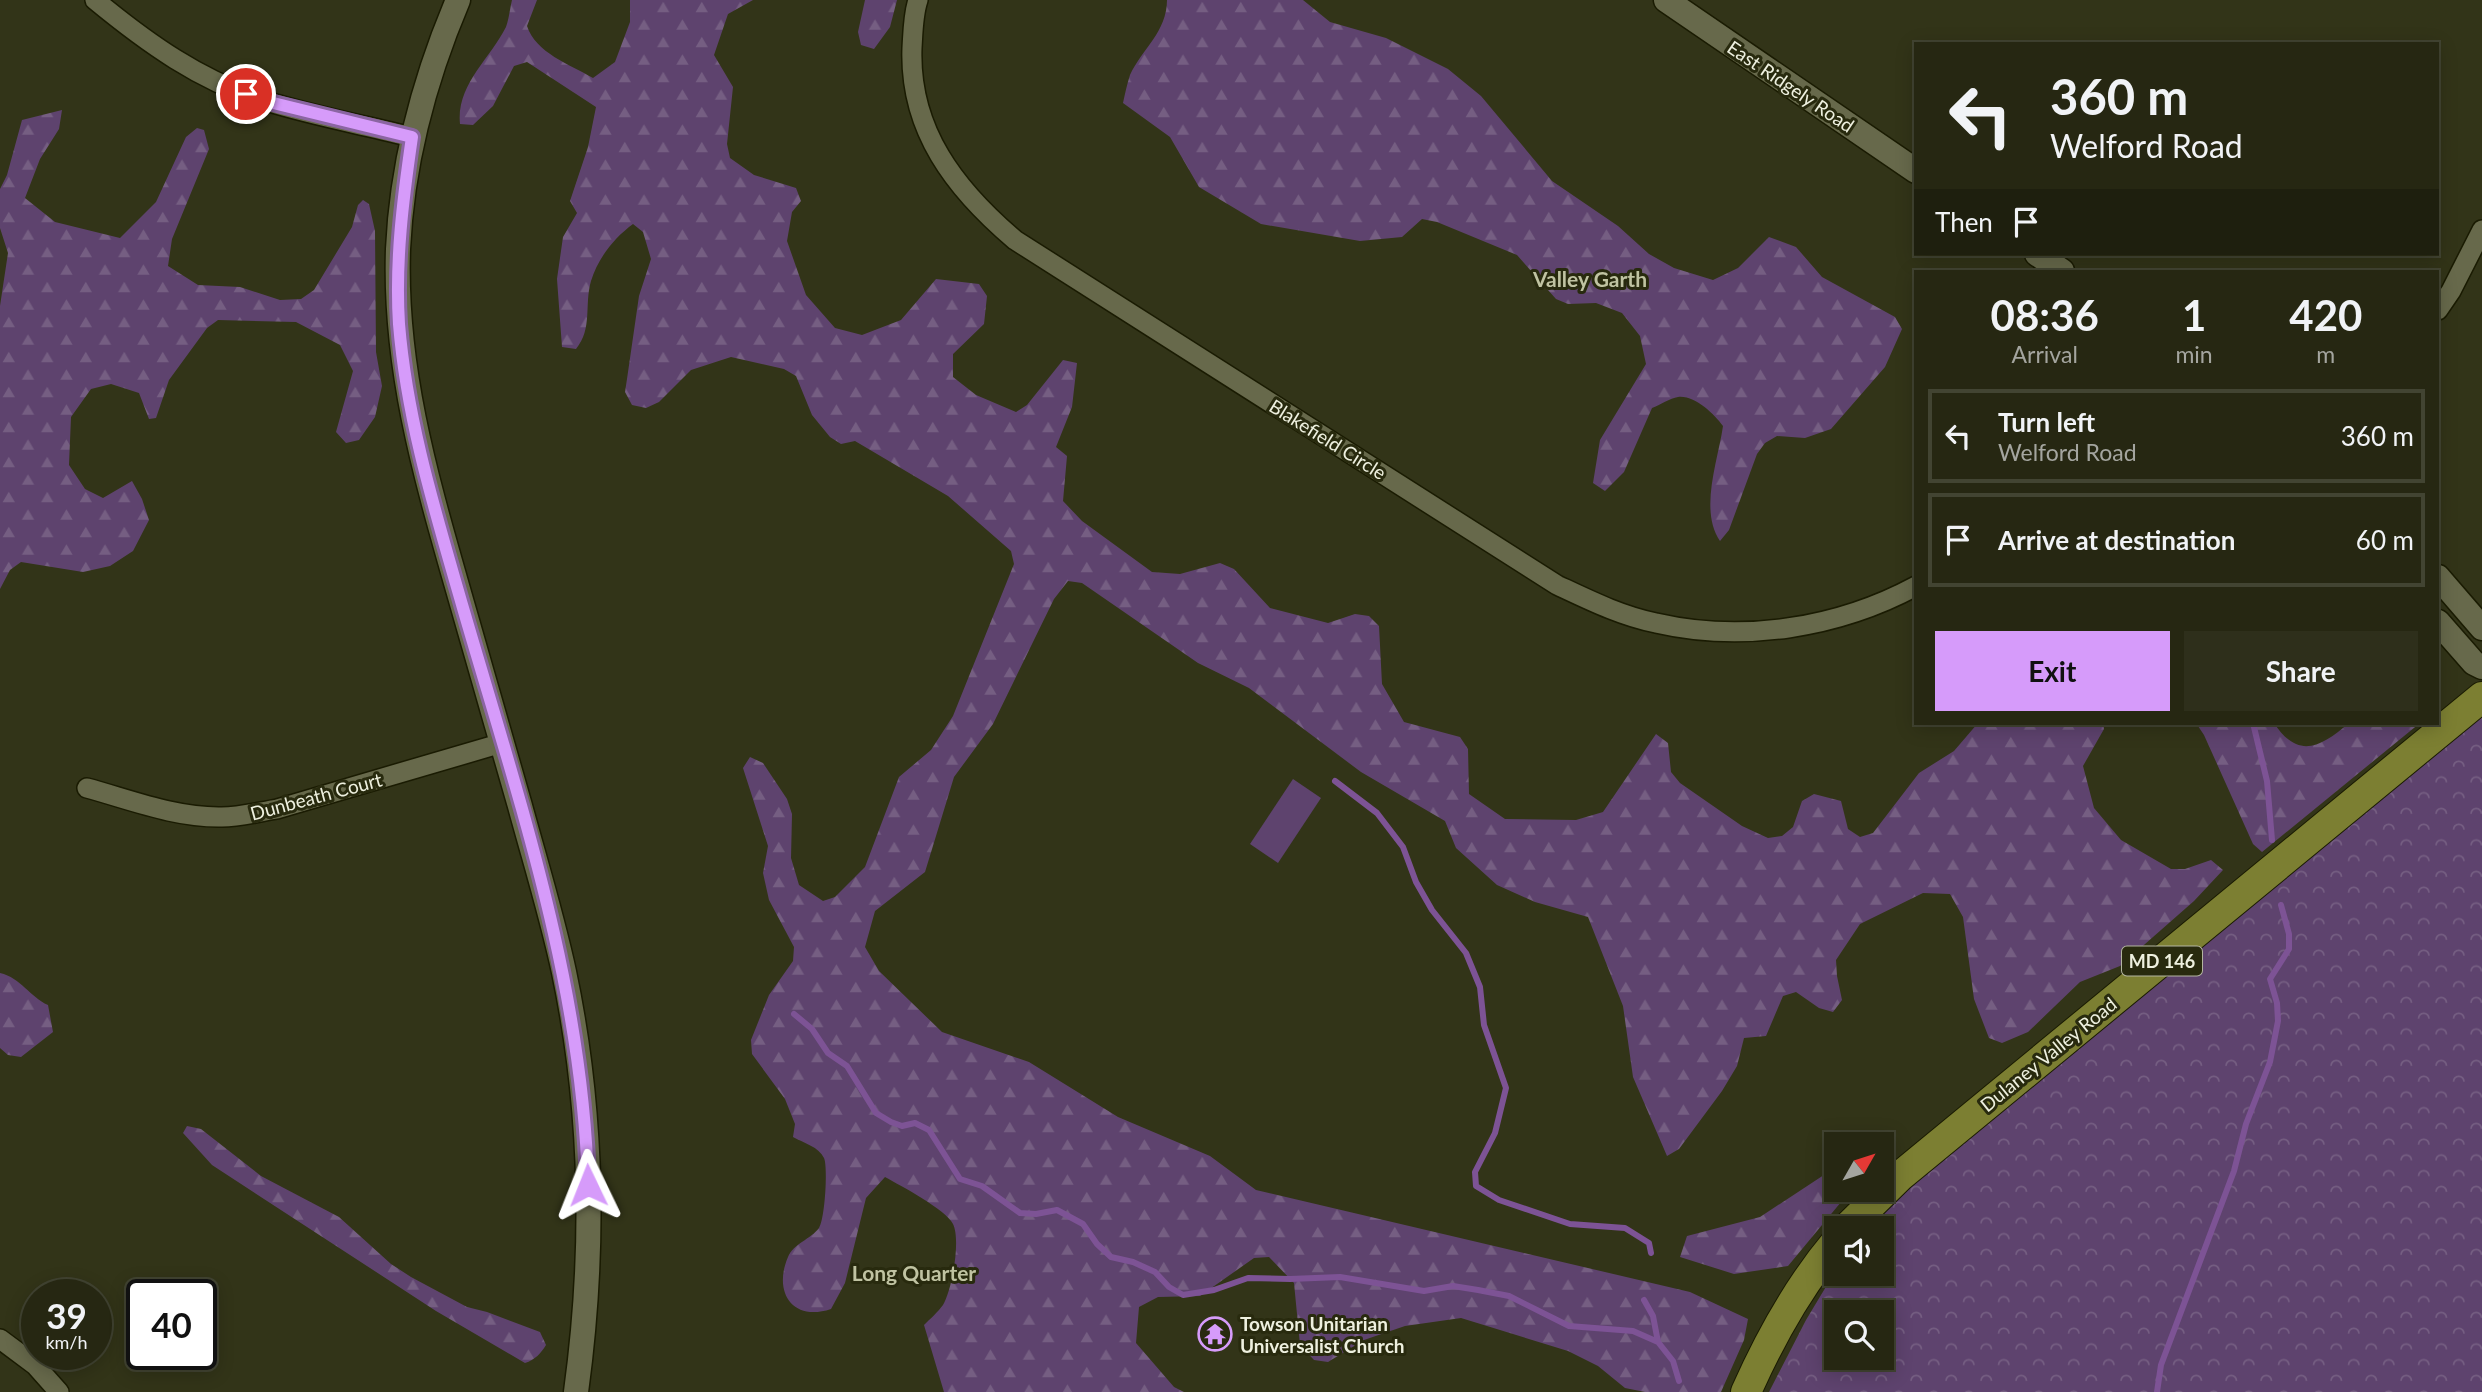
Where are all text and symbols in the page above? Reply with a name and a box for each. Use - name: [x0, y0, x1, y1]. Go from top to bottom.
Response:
- street label: East Ridgely Road: [1723, 35, 1859, 137]
- pin: [216, 64, 276, 124]
- text: 360 m: [2050, 67, 2188, 125]
- icon: left: [1935, 70, 2026, 161]
- icon: arrive: [227, 75, 265, 113]
- text: Welford Road: [2050, 126, 2243, 165]
- icon: arrive: [2007, 203, 2045, 241]
- text: Then: [1935, 206, 1993, 238]
- district label: Valley Garth: [1532, 266, 1647, 291]
- text: 08:36: [1991, 290, 2099, 340]
- text: 1: [2182, 290, 2206, 340]
- text: 420: [2289, 290, 2362, 340]
- text: Arrival: [2012, 340, 2078, 368]
- text: min: [2175, 340, 2213, 368]
- text: m: [2316, 340, 2335, 368]
- street label: Blakefield Circle: [1265, 394, 1391, 484]
- text: Turn left: [1998, 406, 2095, 438]
- icon: left: [1939, 417, 1977, 455]
- text: 360 m: [2341, 420, 2414, 452]
- text: Welford Road: [1998, 438, 2137, 466]
- icon: arrive: [1939, 521, 1977, 559]
- text: Arrive at destination: [1998, 524, 2235, 556]
- text: 60 m: [2356, 524, 2414, 556]
- button: Exit: [1935, 631, 2170, 711]
- button: Share: [2184, 631, 2418, 711]
- street label: Dunbeath Court: [248, 767, 385, 825]
- road number: MD 146: [2122, 946, 2202, 976]
- street label: Dulaney Valley Road: [1975, 992, 2121, 1116]
- north arrow: [1824, 1132, 1894, 1202]
- map controls: [1824, 1132, 1894, 1370]
- position arrow: [551, 1148, 625, 1222]
- button: sound: [1824, 1216, 1894, 1286]
- district label: Long Quarter: [852, 1260, 976, 1285]
- speed limit sign: 40: [126, 1279, 217, 1370]
- text: 39: [46, 1294, 87, 1336]
- button: search: [1824, 1300, 1894, 1370]
- place label: Towson Unitarian Universalist Church: [1240, 1312, 1405, 1357]
- temple icon: Towson Unitarian Universalist Church: [1196, 1315, 1234, 1353]
- text: km/h: [45, 1331, 88, 1353]

